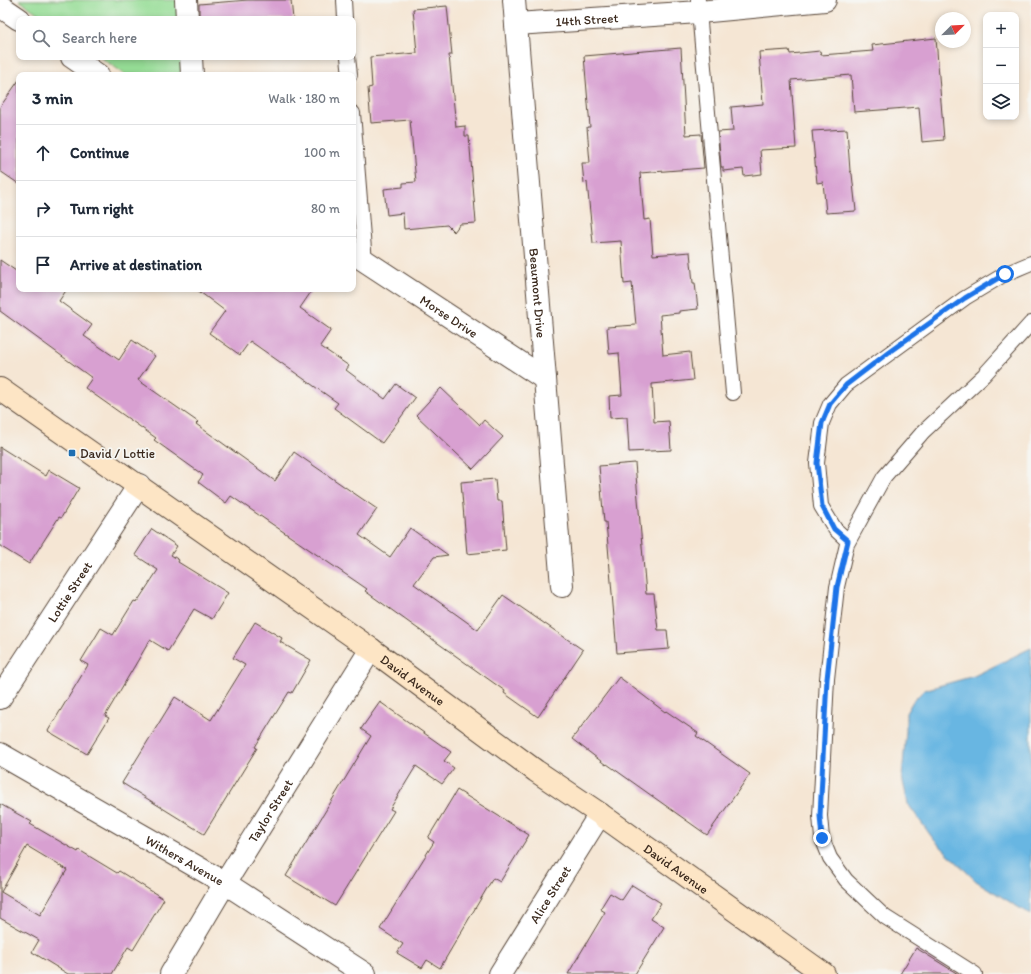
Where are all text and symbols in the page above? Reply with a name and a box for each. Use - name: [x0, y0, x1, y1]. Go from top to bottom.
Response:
- street label: 14th Street: [555, 10, 619, 29]
- north arrow: [935, 12, 971, 48]
- map controls: [983, 12, 1019, 120]
- button: +: [983, 12, 1019, 48]
- search box: [16, 16, 356, 60]
- icon: search: [30, 27, 52, 49]
- text: Search here: [62, 29, 137, 47]
- button: −: [983, 48, 1019, 84]
- button: layers: [983, 84, 1019, 120]
- text: 3 min: [32, 88, 73, 108]
- text: Walk · 180 m: [268, 91, 340, 106]
- icon: ahead: [32, 142, 54, 164]
- text: Continue: [70, 144, 129, 162]
- text: 100 m: [304, 145, 340, 160]
- icon: right: [32, 198, 54, 220]
- text: Turn right: [70, 200, 134, 218]
- text: 80 m: [311, 201, 340, 216]
- street label: Beaumont Drive: [527, 248, 549, 338]
- icon: arrive: [32, 254, 54, 276]
- text: Arrive at destination: [70, 256, 202, 274]
- route start: [996, 265, 1014, 283]
- street label: Morse Drive: [417, 292, 481, 340]
- place label: David / Lottie: [80, 446, 155, 461]
- marker: David / Lottie: [67, 448, 77, 458]
- street label: Lottie Street: [44, 558, 95, 625]
- street label: David Avenue: [378, 651, 448, 709]
- street label: Taylor Street: [245, 776, 295, 845]
- route end: [813, 829, 831, 847]
- street label: Withers Avenue: [143, 832, 226, 888]
- street label: David Avenue: [641, 840, 711, 897]
- street label: Alice Street: [526, 863, 574, 926]

